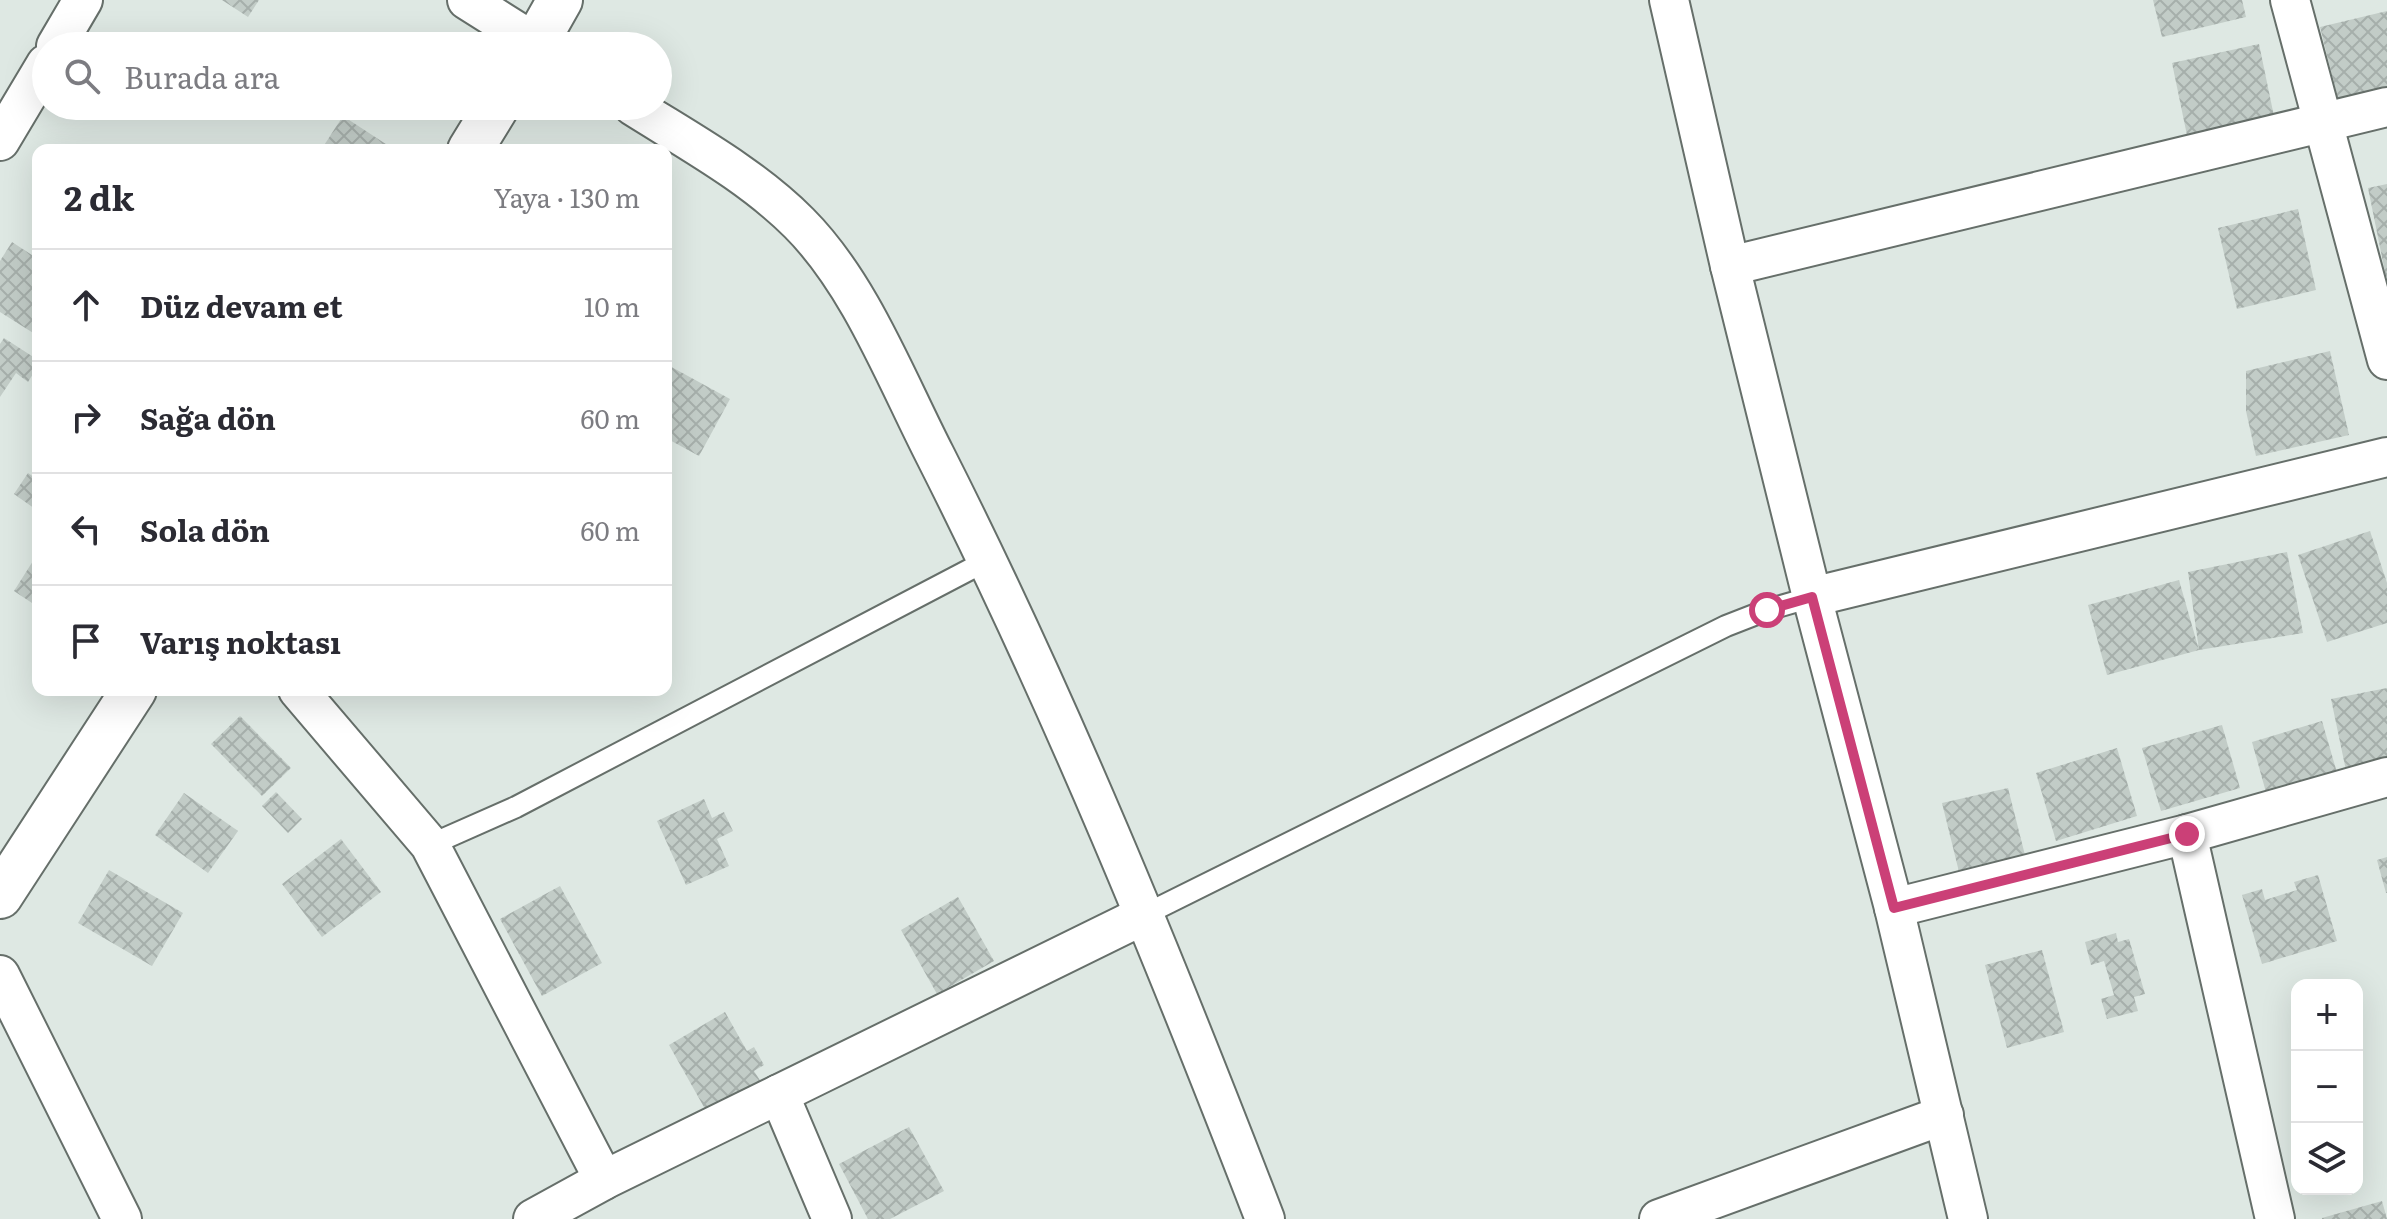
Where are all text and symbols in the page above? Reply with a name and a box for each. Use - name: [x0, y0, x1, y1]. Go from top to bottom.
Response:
- search box: [32, 32, 672, 120]
- icon: search: [60, 54, 104, 98]
- text: Burada ara: [124, 54, 280, 98]
- text: 2 dk: [64, 171, 134, 221]
- text: Yaya · 130 m: [494, 177, 640, 216]
- icon: ahead: [64, 283, 108, 327]
- text: Düz devam et: [140, 283, 343, 327]
- text: 10 m: [584, 286, 640, 325]
- icon: right: [64, 395, 108, 439]
- text: Sağa dön: [140, 395, 276, 439]
- text: 60 m: [581, 398, 640, 437]
- icon: left: [64, 507, 108, 551]
- text: Sola dön: [140, 507, 270, 551]
- text: 60 m: [581, 510, 640, 549]
- route start: [1749, 592, 1785, 628]
- icon: arrive: [64, 619, 108, 663]
- text: Varış noktası: [140, 619, 341, 663]
- route end: [2169, 816, 2205, 852]
- map controls: [2291, 979, 2363, 1195]
- button: +: [2291, 979, 2363, 1051]
- button: −: [2291, 1051, 2363, 1123]
- button: layers: [2291, 1123, 2363, 1195]

